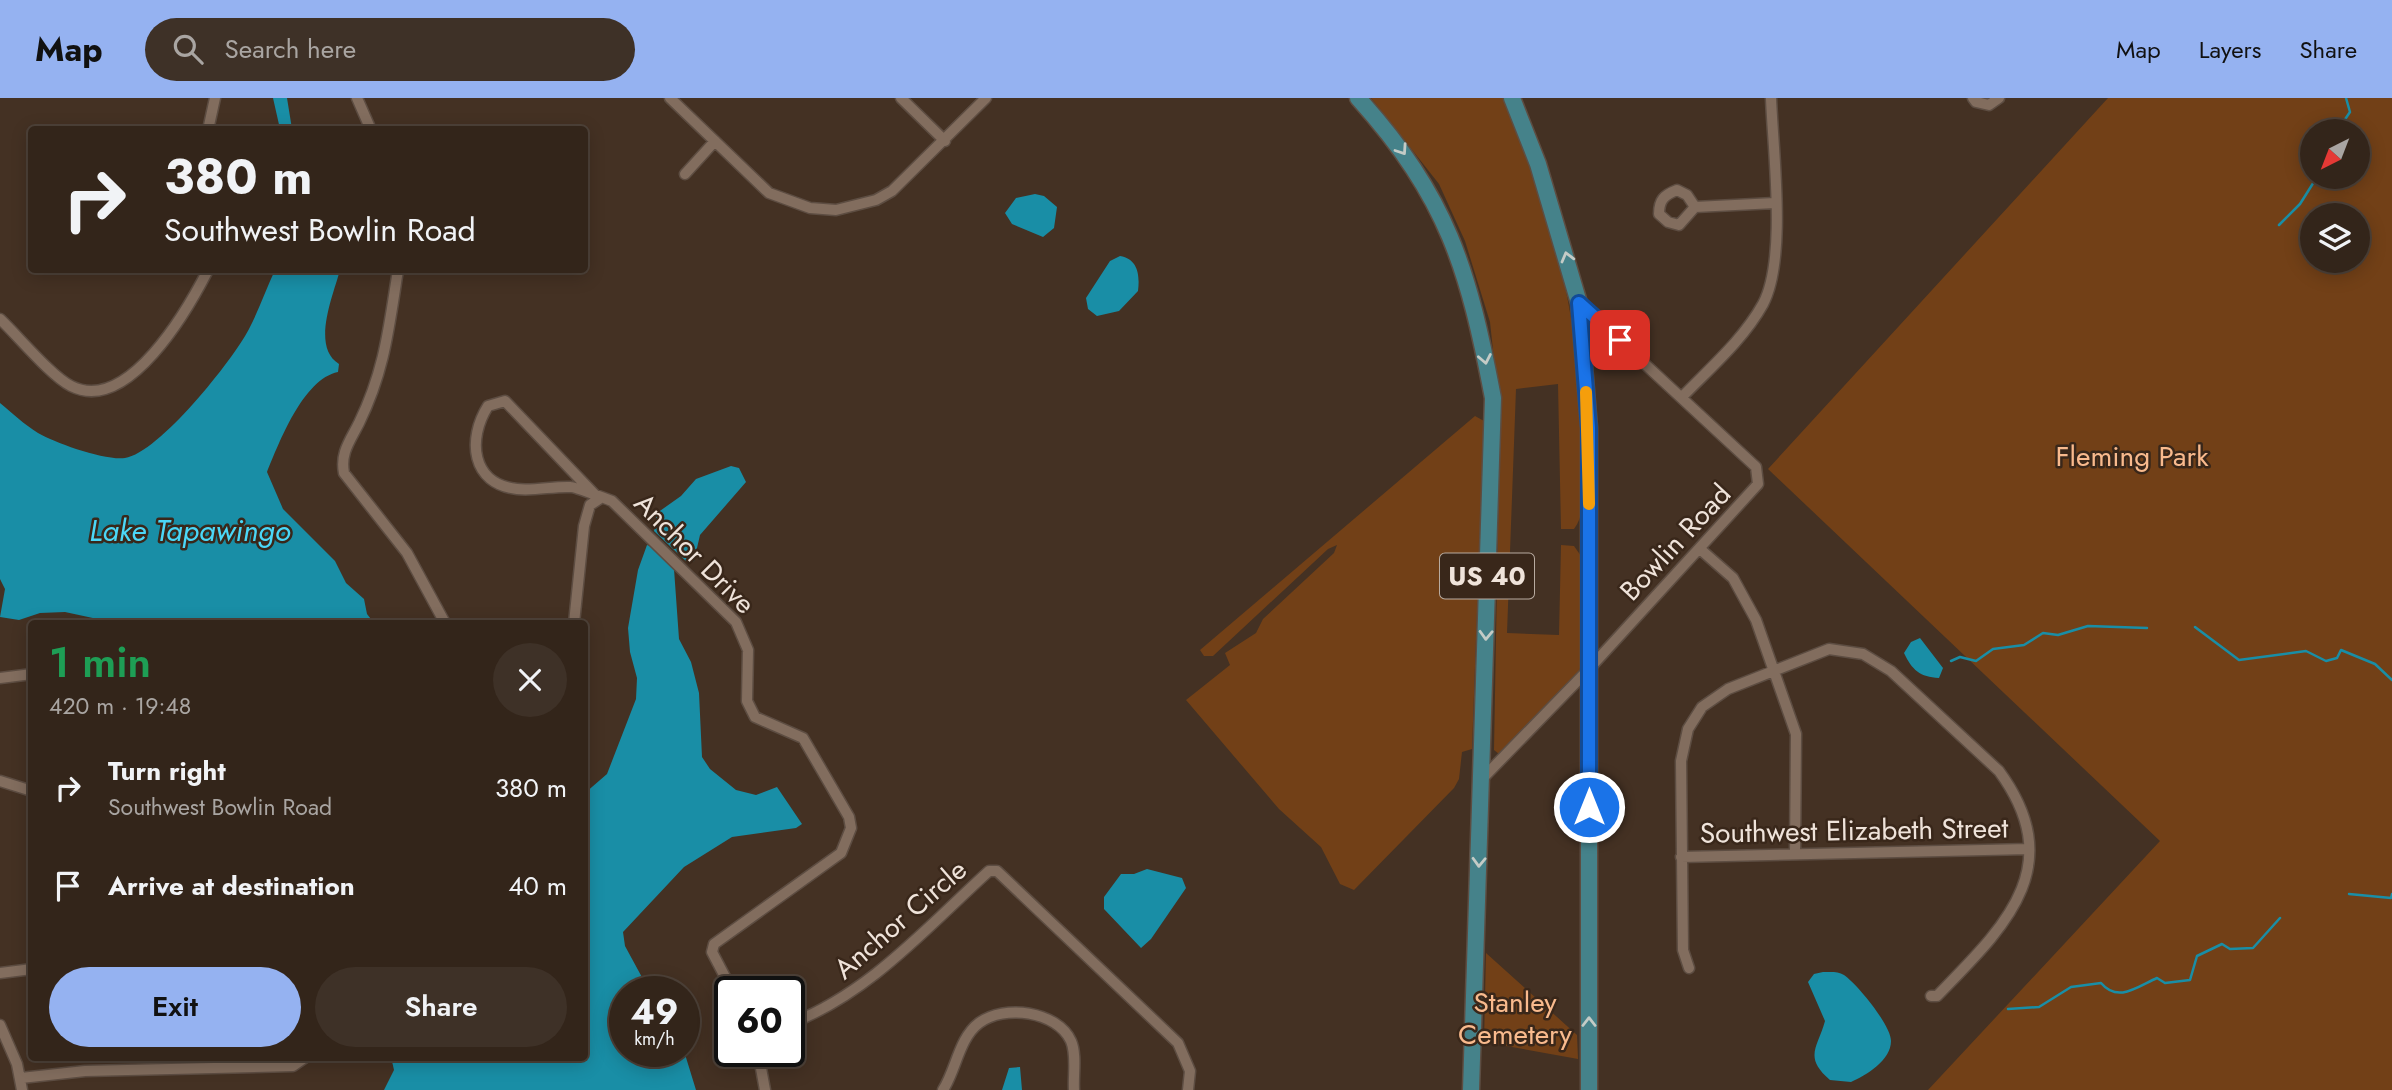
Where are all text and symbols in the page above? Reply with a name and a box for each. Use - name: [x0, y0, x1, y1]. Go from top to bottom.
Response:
- search box: [145, 18, 635, 81]
- text: Map: [35, 26, 103, 73]
- icon: search: [169, 30, 207, 68]
- text: Search here: [225, 30, 356, 68]
- text: Map: [2116, 32, 2161, 67]
- text: Layers: [2199, 32, 2261, 67]
- text: Share: [2299, 32, 2357, 67]
- north arrow: [2300, 119, 2370, 189]
- map controls: [2300, 119, 2370, 273]
- text: 380 m: [164, 142, 312, 212]
- one-way arrow: [1394, 142, 1406, 155]
- icon: right: [49, 154, 140, 245]
- button: layers: [2300, 203, 2370, 273]
- text: Southwest Bowlin Road: [164, 207, 476, 253]
- one-way arrow: [1561, 251, 1575, 263]
- pin: [1590, 310, 1650, 370]
- icon: arrive: [1601, 321, 1639, 359]
- one-way arrow: [1477, 353, 1492, 365]
- park label: Fleming Park: [2056, 436, 2209, 477]
- street label: Bowlin Road: [1610, 475, 1740, 610]
- street label: Anchor Drive: [625, 483, 765, 623]
- water label: Lake Tapawingo: [89, 509, 291, 552]
- road number: US 40: [1440, 554, 1534, 598]
- one-way arrow: [1478, 629, 1493, 640]
- text: 1 min: [49, 632, 151, 693]
- button: close: [493, 643, 567, 717]
- text: 420 m · 19:48: [49, 689, 191, 723]
- text: Turn right: [108, 752, 226, 790]
- icon: right: [49, 769, 87, 807]
- text: 380 m: [495, 769, 567, 807]
- position arrow: [1552, 770, 1626, 844]
- text: Southwest Bowlin Road: [108, 790, 332, 824]
- street label: Southwest Elizabeth Street: [1699, 807, 2009, 854]
- street label: Anchor Circle: [825, 850, 976, 989]
- one-way arrow: [1471, 857, 1487, 868]
- icon: arrive: [49, 867, 87, 905]
- text: Arrive at destination: [108, 867, 355, 905]
- text: 40 m: [508, 867, 567, 905]
- button: Exit: [49, 967, 301, 1047]
- button: Share: [315, 967, 567, 1047]
- speed limit sign: 60: [714, 976, 805, 1067]
- park label: Stanley Cemetery: [1458, 982, 1573, 1055]
- text: 49: [631, 987, 678, 1037]
- one-way arrow: [1581, 1016, 1597, 1027]
- text: km/h: [634, 1026, 675, 1052]

